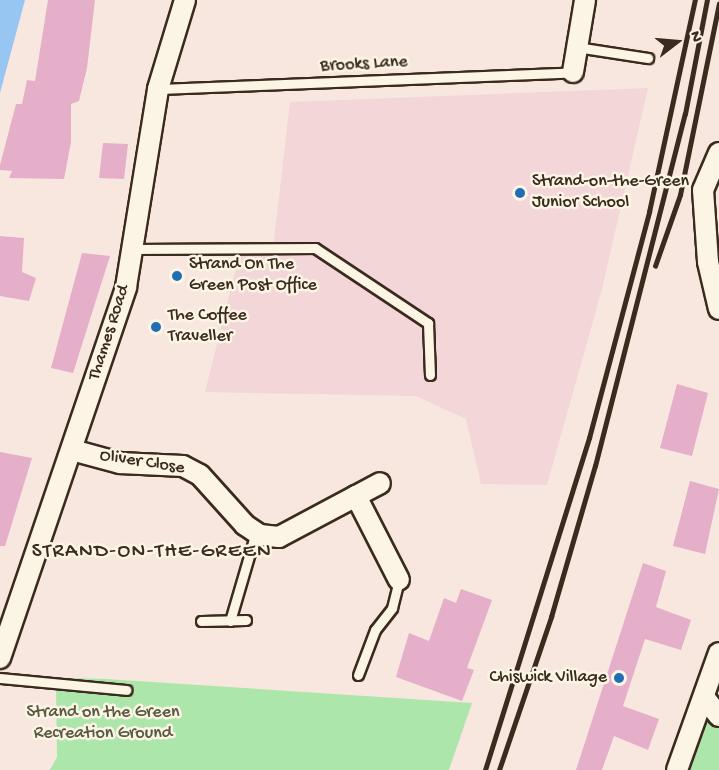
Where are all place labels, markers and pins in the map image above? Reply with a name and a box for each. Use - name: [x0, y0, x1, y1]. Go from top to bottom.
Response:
- place label: Strand-on-the-Green Junior School: [532, 172, 689, 214]
- marker: Strand-on-the-Green Junior School: [513, 186, 527, 200]
- place label: Strand On The Green Post Office: [189, 255, 317, 298]
- marker: Strand On The Green Post Office: [170, 269, 184, 283]
- place label: The Coffee Traveller: [168, 306, 247, 348]
- marker: The Coffee Traveller: [149, 320, 163, 334]
- place label: Chiswick Village: [489, 667, 607, 689]
- marker: Chiswick Village: [612, 671, 626, 685]

